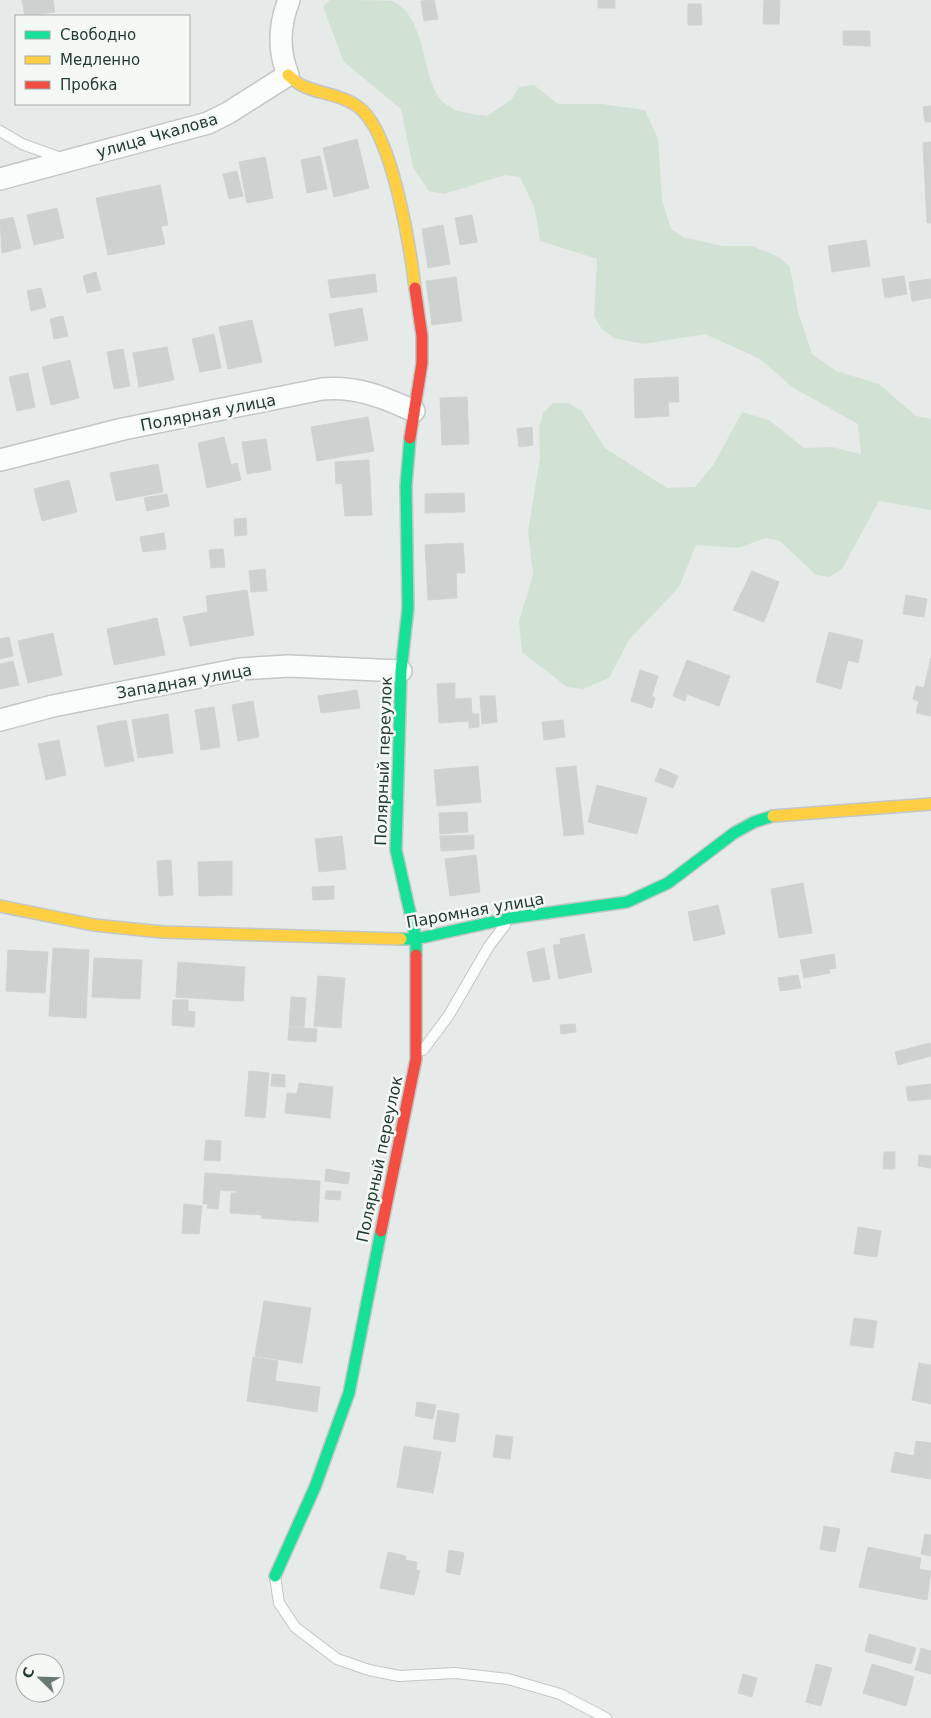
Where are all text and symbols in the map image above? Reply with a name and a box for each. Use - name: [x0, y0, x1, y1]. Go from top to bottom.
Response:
- legend: [15, 15, 190, 105]
- text: Свободно: [60, 26, 136, 44]
- text: Медленно: [60, 51, 140, 69]
- text: Пробка: [60, 76, 117, 94]
- street label: улица Чкалова: [94, 109, 220, 162]
- street label: Полярная улица: [139, 390, 277, 435]
- street label: Западная улица: [115, 660, 253, 703]
- street label: Полярный переулок: [371, 675, 396, 846]
- street label: Паромная улица: [405, 889, 545, 932]
- street label: Полярный переулок: [353, 1074, 407, 1244]
- north arrow: [15, 1653, 65, 1703]
- text: С: [19, 1665, 37, 1681]

